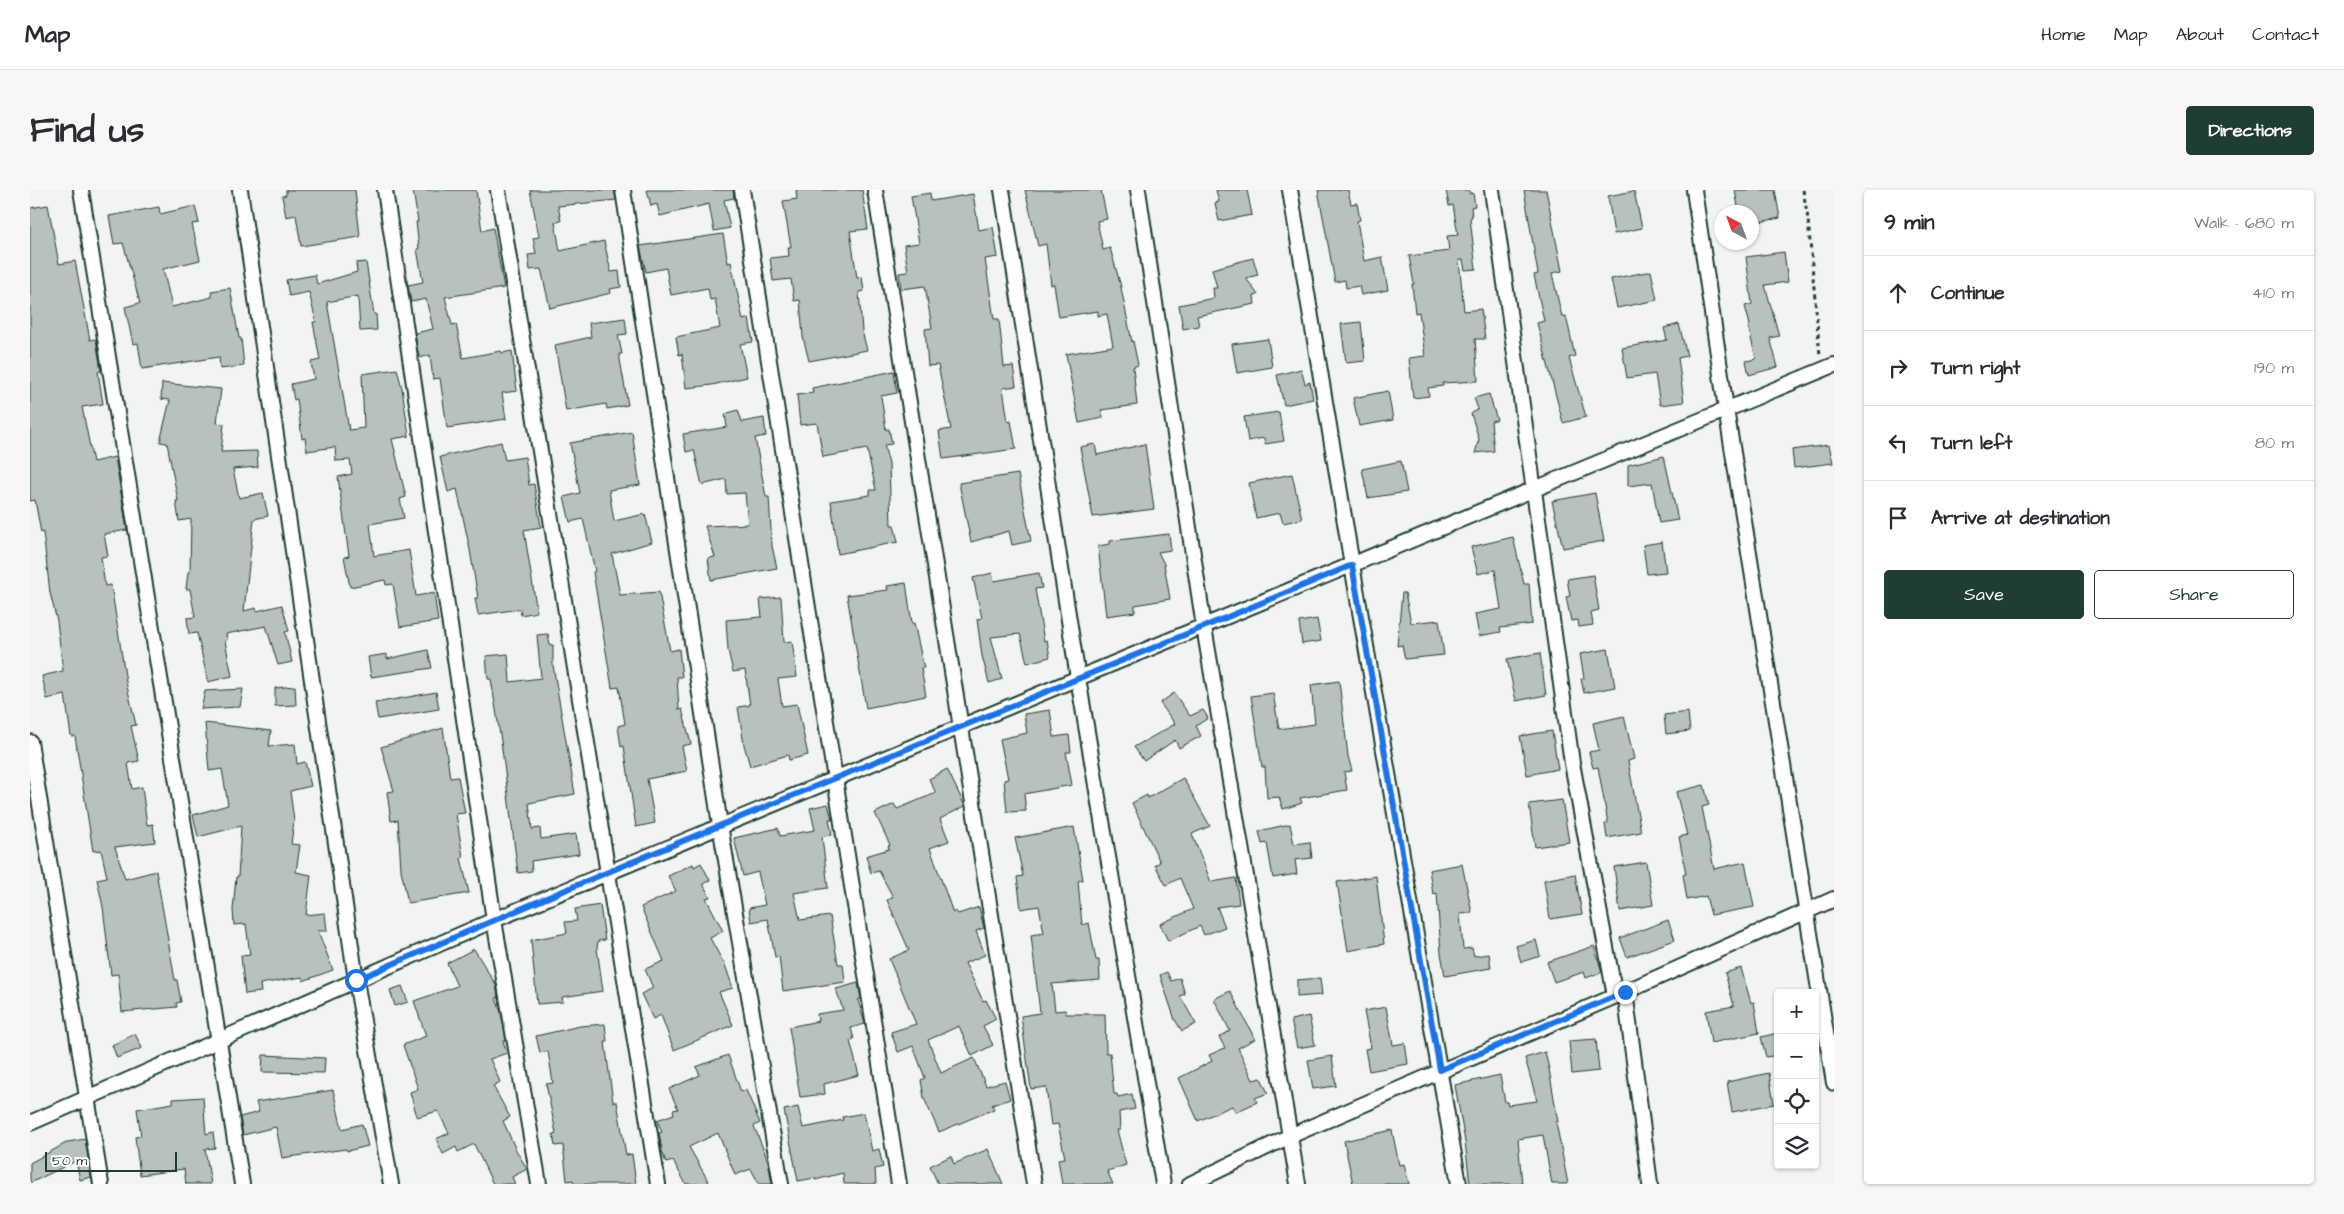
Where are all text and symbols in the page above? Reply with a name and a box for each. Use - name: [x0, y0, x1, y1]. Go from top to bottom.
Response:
- text: Map: [25, 18, 70, 52]
- text: Home: [2041, 22, 2086, 47]
- text: Map: [2114, 22, 2148, 47]
- text: About: [2176, 22, 2224, 47]
- text: Contact: [2252, 22, 2319, 47]
- text: Find us: [30, 106, 144, 155]
- button: Directions: [2186, 106, 2314, 155]
- north arrow: [1714, 205, 1759, 250]
- text: 9 min: [1884, 208, 1934, 237]
- text: Walk · 680 m: [2194, 212, 2294, 234]
- icon: ahead: [1884, 279, 1912, 307]
- text: Continue: [1931, 280, 2005, 307]
- text: 410 m: [2252, 282, 2294, 304]
- icon: right: [1884, 354, 1912, 382]
- text: Turn right: [1931, 355, 2020, 382]
- text: 190 m: [2254, 357, 2294, 379]
- icon: left: [1884, 429, 1912, 457]
- text: Turn left: [1931, 430, 2012, 457]
- text: 80 m: [2255, 432, 2294, 454]
- icon: arrive: [1884, 504, 1912, 532]
- text: Arrive at destination: [1931, 505, 2110, 532]
- button: Save: [1884, 570, 2084, 619]
- button: Share: [2094, 570, 2294, 619]
- route start: [345, 969, 368, 992]
- route end: [1614, 981, 1637, 1004]
- map controls: [1774, 989, 1819, 1169]
- button: +: [1774, 989, 1819, 1034]
- button: −: [1774, 1034, 1819, 1079]
- button: locate: [1774, 1079, 1819, 1124]
- button: layers: [1774, 1124, 1819, 1169]
- scale bar: [45, 1149, 178, 1172]
- text: 50 m: [52, 1151, 87, 1171]

